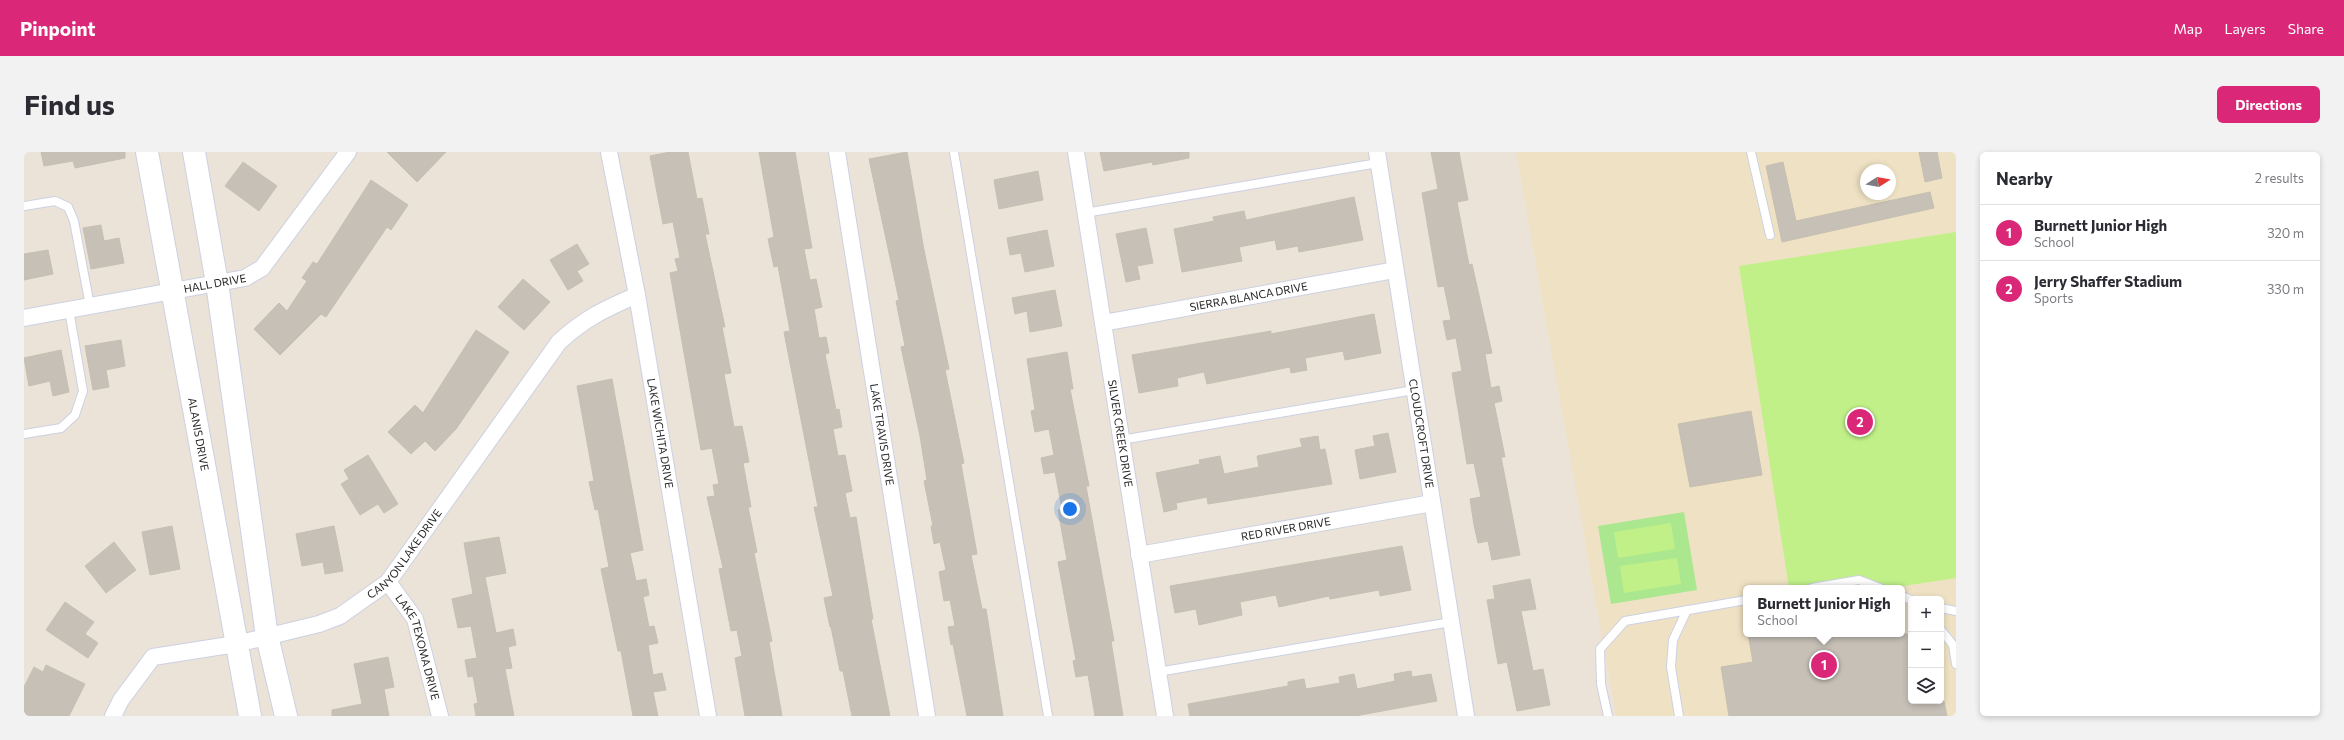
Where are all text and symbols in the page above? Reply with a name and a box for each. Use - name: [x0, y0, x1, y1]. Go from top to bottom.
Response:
- text: Pinpoint: [20, 17, 96, 40]
- text: Map: [2174, 20, 2202, 37]
- text: Layers: [2224, 20, 2266, 37]
- text: Share: [2288, 20, 2324, 37]
- button: Directions: [2217, 86, 2320, 123]
- text: Find us: [24, 87, 115, 121]
- north arrow: [1860, 164, 1896, 200]
- text: Nearby: [1996, 168, 2053, 189]
- text: 2 results: [2255, 170, 2304, 186]
- text: Burnett Junior High: [2034, 216, 2167, 234]
- text: 1: [2006, 225, 2012, 241]
- text: 320 m: [2267, 225, 2304, 241]
- text: School: [2034, 234, 2074, 250]
- street label: HALL DRIVE: [183, 271, 247, 295]
- text: Jerry Shaffer Stadium: [2034, 272, 2182, 290]
- street label: SIERRA BLANCA DRIVE: [1188, 279, 1309, 313]
- text: 2: [2005, 281, 2013, 297]
- text: 330 m: [2267, 281, 2304, 297]
- text: Sports: [2034, 290, 2074, 306]
- street label: LAKE WICHITA DRIVE: [645, 377, 677, 489]
- street label: CLOUDCROFT DRIVE: [1407, 378, 1437, 489]
- street label: SILVER CREEK DRIVE: [1106, 379, 1136, 488]
- street label: LAKE TRAVIS DRIVE: [868, 382, 897, 486]
- street label: ALANIS DRIVE: [186, 397, 212, 472]
- pin: 2: [1847, 407, 1873, 437]
- your location: [1060, 499, 1080, 519]
- street label: CANYON LAKE DRIVE: [364, 506, 444, 601]
- street label: RED RIVER DRIVE: [1240, 514, 1331, 543]
- popup: [1743, 585, 1905, 637]
- street label: LAKE TEXOMA DRIVE: [393, 591, 443, 701]
- text: Burnett Junior High: [1757, 594, 1891, 612]
- map controls: [1908, 596, 1944, 704]
- button: +: [1908, 596, 1944, 632]
- text: School: [1757, 612, 1798, 628]
- button: −: [1908, 632, 1944, 668]
- pin: 1: [1811, 650, 1837, 680]
- button: layers: [1908, 668, 1944, 704]

